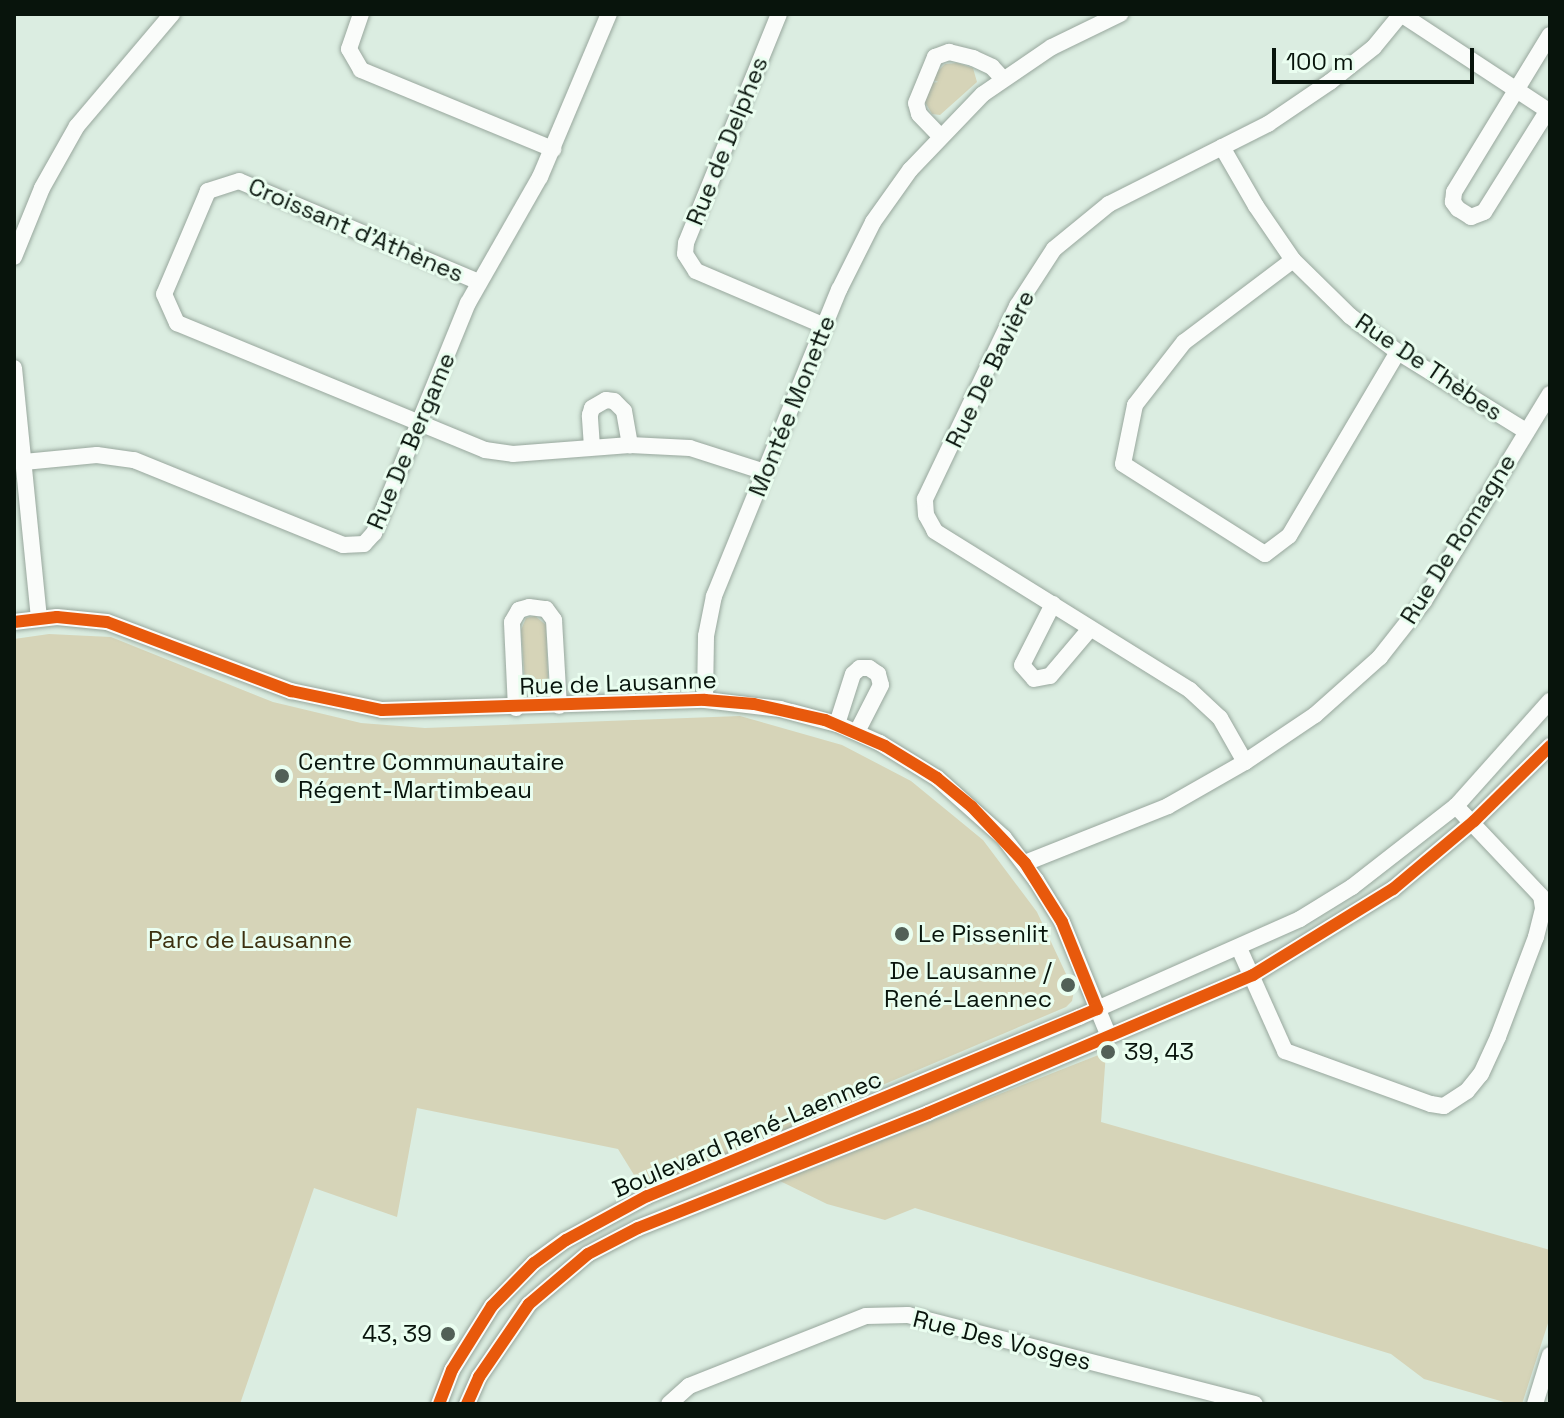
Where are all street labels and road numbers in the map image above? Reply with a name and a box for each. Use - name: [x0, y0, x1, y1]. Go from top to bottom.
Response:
- street label: Rue de Delphes: [680, 53, 774, 229]
- street label: Croissant d'Athènes: [244, 172, 468, 288]
- street label: Rue De Bavière: [939, 286, 1041, 452]
- street label: Rue De Thèbes: [1350, 307, 1508, 427]
- street label: Montée Monette: [743, 311, 841, 501]
- street label: Rue De Bergame: [361, 348, 461, 534]
- street label: Rue De Romagne: [1394, 449, 1522, 629]
- street label: Rue de Lausanne: [519, 665, 717, 701]
- street label: Boulevard René-Laennec: [608, 1064, 886, 1204]
- street label: Rue Des Vosges: [910, 1304, 1094, 1376]

